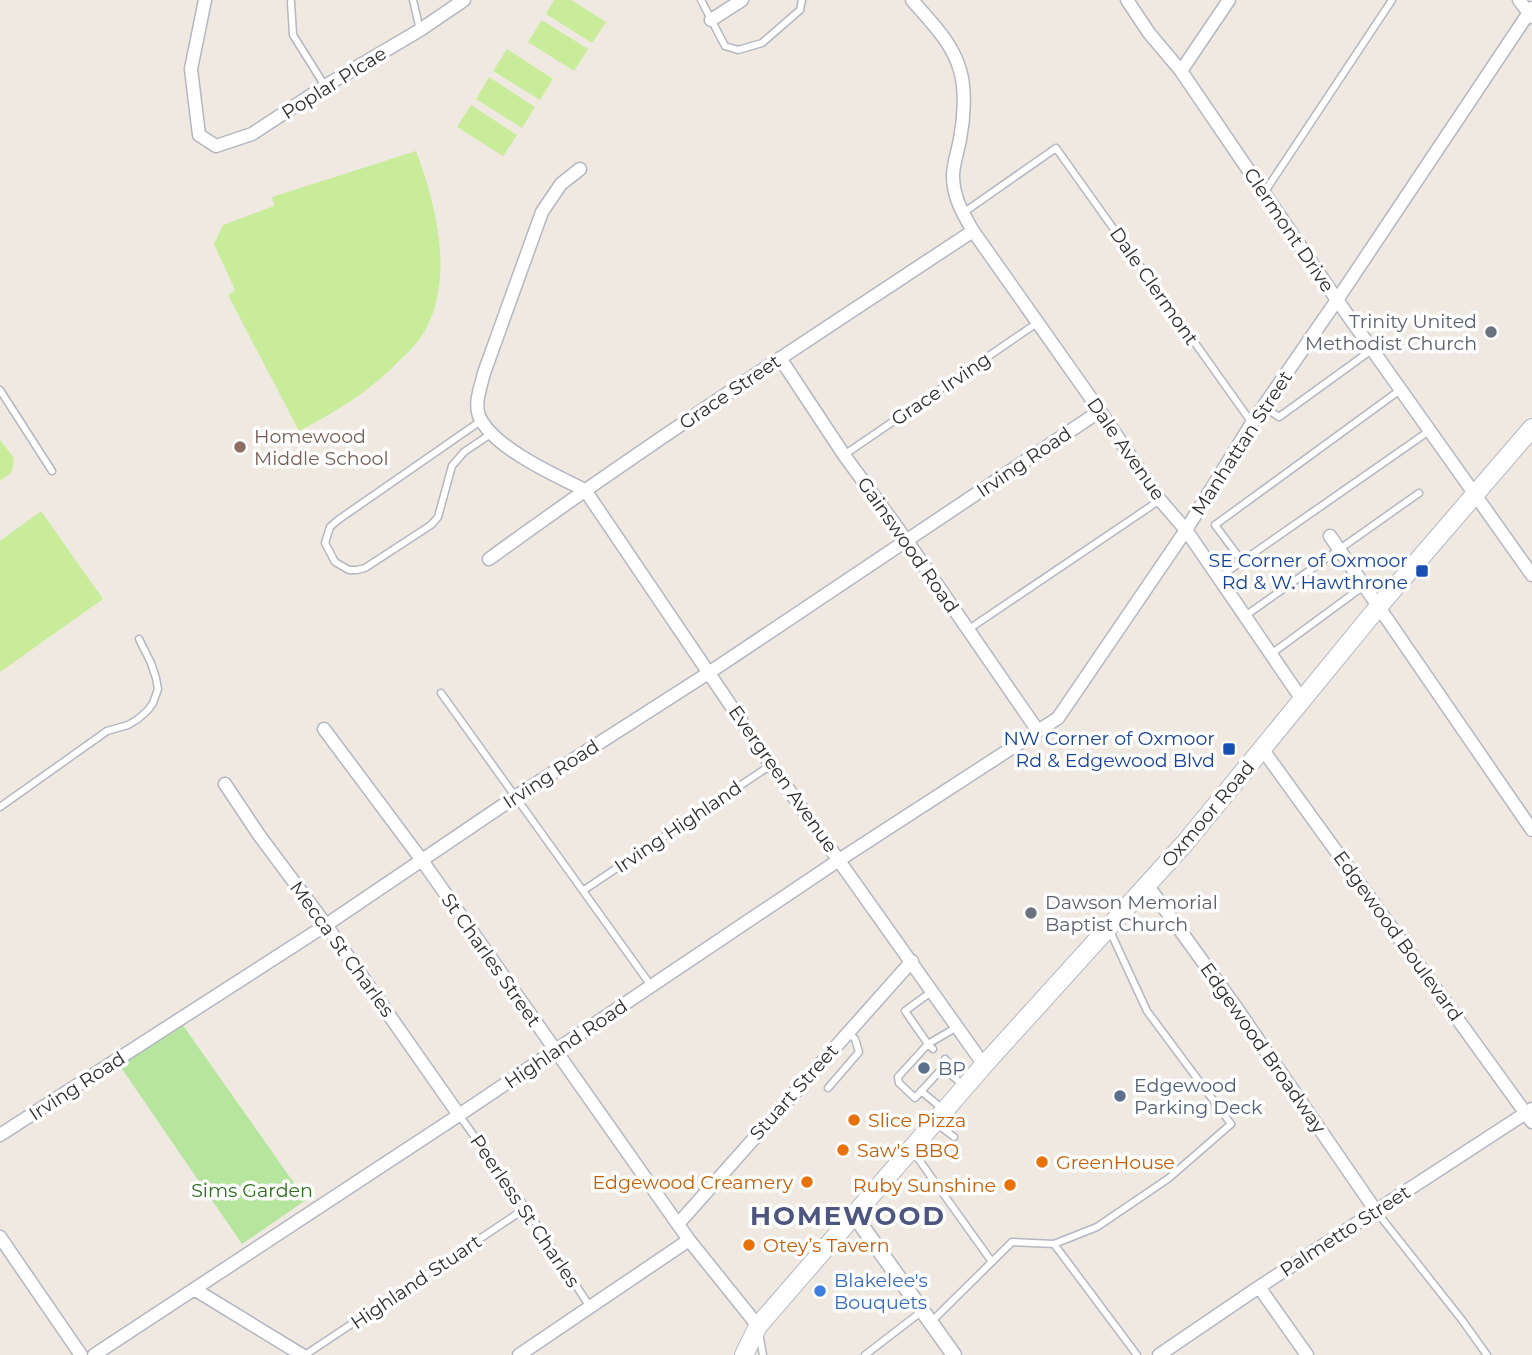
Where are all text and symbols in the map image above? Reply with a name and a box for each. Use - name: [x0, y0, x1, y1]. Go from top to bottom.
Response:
- street label: Poplar Plcae: [277, 42, 391, 124]
- street label: Clermont Drive: [1239, 164, 1339, 296]
- street label: Dale Clermont: [1105, 223, 1203, 350]
- place label: Trinity United Methodist Church: [1305, 310, 1477, 355]
- marker: Trinity United Methodist Church: [1483, 324, 1499, 340]
- street label: Grace Irving: [887, 347, 995, 431]
- street label: Grace Street: [675, 350, 785, 434]
- street label: Manhattan Street: [1187, 366, 1297, 520]
- street label: Dale Avenue: [1082, 393, 1170, 505]
- street label: Irving Road: [972, 422, 1076, 502]
- place label: Homewood Middle School: [254, 425, 389, 470]
- marker: Homewood Middle School: [232, 439, 248, 455]
- street label: Gainswood Road: [852, 473, 964, 617]
- place label: SE Corner of Oxmoor Rd & W. Hawthrone: [1208, 549, 1408, 594]
- marker: SE Corner of Oxmoor Rd & W. Hawthrone: [1414, 563, 1430, 579]
- street label: Evergreen Avenue: [724, 701, 842, 857]
- place label: NW Corner of Oxmoor Rd & Edgewood Blvd: [1004, 727, 1215, 772]
- street label: Irving Road: [499, 735, 603, 813]
- marker: NW Corner of Oxmoor Rd & Edgewood Blvd: [1221, 741, 1237, 757]
- street label: Oxmoor Road: [1157, 756, 1259, 872]
- street label: Irving Highland: [610, 776, 746, 878]
- street label: Edgewood Boulevard: [1329, 846, 1467, 1026]
- street label: Mecca St Charles: [285, 877, 399, 1021]
- street label: St Charles Street: [436, 889, 546, 1031]
- place label: Dawson Memorial Baptist Church: [1045, 891, 1218, 936]
- marker: Dawson Memorial Baptist Church: [1023, 905, 1039, 921]
- street label: Edgewood Broadway: [1195, 958, 1331, 1138]
- street label: Highland Road: [500, 994, 632, 1094]
- street label: Stuart Street: [745, 1039, 843, 1145]
- street label: Irving Road: [25, 1047, 129, 1125]
- place label: BP: [938, 1057, 966, 1080]
- marker: BP: [916, 1060, 932, 1076]
- place label: Edgewood Parking Deck: [1134, 1074, 1263, 1119]
- marker: Edgewood Parking Deck: [1112, 1088, 1128, 1104]
- place label: Slice Pizza: [868, 1109, 966, 1132]
- marker: Slice Pizza: [846, 1112, 862, 1128]
- street label: Peerless St Charles: [465, 1130, 585, 1292]
- place label: Saw's BBQ: [857, 1139, 959, 1162]
- marker: Saw's BBQ: [835, 1142, 851, 1158]
- place label: GreenHouse: [1056, 1151, 1175, 1174]
- marker: GreenHouse: [1034, 1154, 1050, 1170]
- place label: Edgewood Creamery: [592, 1171, 794, 1194]
- marker: Edgewood Creamery: [799, 1174, 815, 1190]
- place label: Ruby Sunshine: [853, 1174, 996, 1197]
- marker: Ruby Sunshine: [1002, 1177, 1018, 1193]
- park label: Sims Garden: [191, 1179, 313, 1202]
- street label: Palmetto Street: [1276, 1180, 1415, 1282]
- district label: HOMEWOOD: [750, 1200, 946, 1232]
- street label: Highland Stuart: [346, 1230, 486, 1334]
- place label: Otey’s Tavern: [763, 1234, 890, 1257]
- marker: Otey’s Tavern: [741, 1237, 757, 1253]
- place label: Blakelee's Bouquets: [834, 1269, 928, 1314]
- marker: Blakelee's Bouquets: [812, 1283, 828, 1299]

